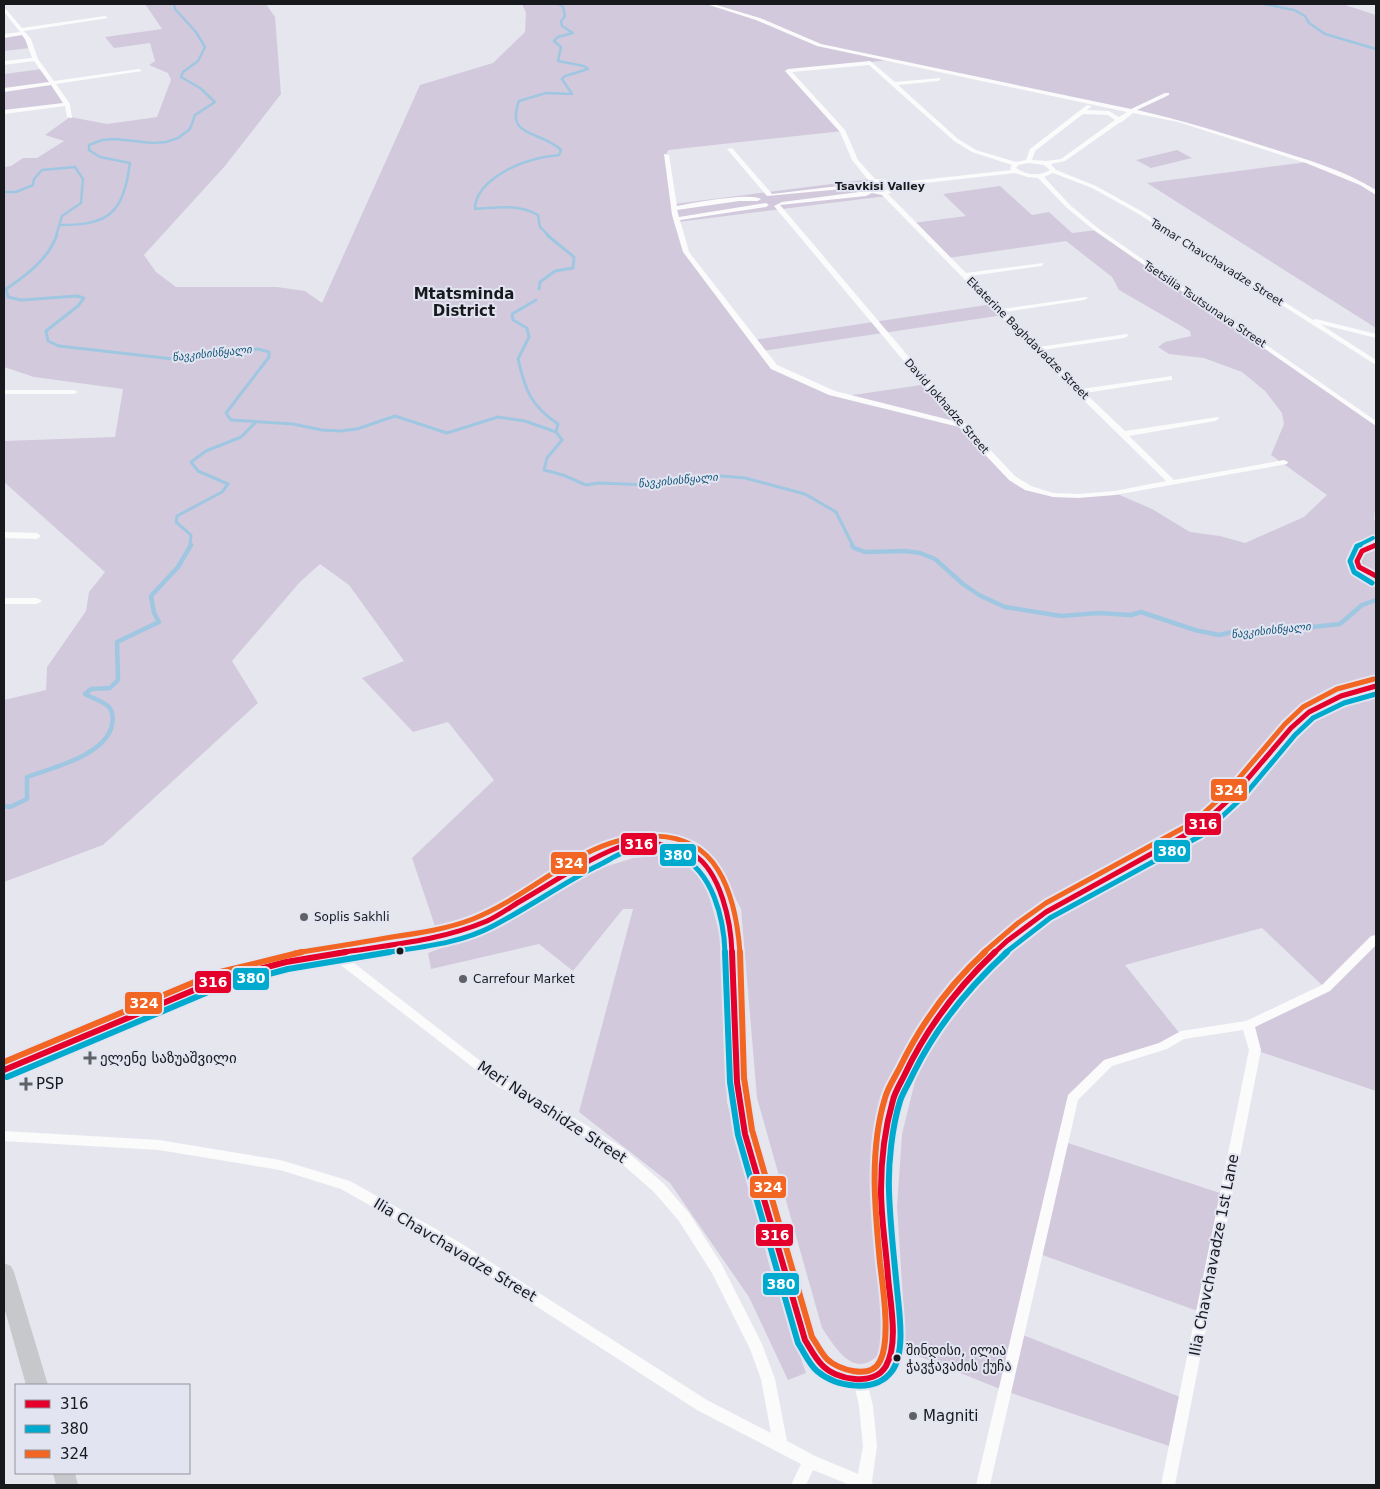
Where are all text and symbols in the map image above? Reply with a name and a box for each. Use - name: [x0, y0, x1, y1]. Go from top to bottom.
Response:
- district label: Tsavkisi Valley: [835, 180, 925, 193]
- street label: Tamar Chavchavadze Street: [1147, 215, 1286, 309]
- street label: Tsetsilia Tsutsunava Street: [1140, 258, 1269, 351]
- street label: Ekaterine Baghdavadze Street: [964, 275, 1092, 403]
- district label: Mtatsminda District: [414, 285, 514, 320]
- water label: წავკისისწყალი: [172, 343, 254, 364]
- street label: David Jokhadze Street: [902, 356, 992, 457]
- water label: წავკისისწყალი: [638, 470, 720, 490]
- water label: წავკისისწყალი: [1231, 620, 1313, 641]
- line badge: 324: [1210, 778, 1248, 802]
- text: 324: [1214, 782, 1244, 798]
- line badge: 316: [1184, 812, 1222, 836]
- text: 316: [1188, 816, 1218, 832]
- line badge: 316: [620, 832, 658, 856]
- text: 316: [624, 836, 654, 852]
- line badge: 380: [1153, 839, 1191, 863]
- line badge: 380: [659, 843, 697, 867]
- text: 380: [1157, 843, 1187, 859]
- text: 380: [663, 847, 693, 863]
- line badge: 324: [550, 851, 588, 875]
- text: 324: [554, 855, 584, 871]
- place label: Soplis Sakhli: [314, 910, 390, 924]
- marker: Soplis Sakhli: [298, 911, 310, 923]
- unlabelled marker: [395, 946, 405, 956]
- line badge: 380: [232, 967, 270, 991]
- line badge: 316: [194, 970, 232, 994]
- text: 380: [236, 970, 266, 986]
- place label: Carrefour Market: [473, 972, 575, 986]
- marker: Carrefour Market: [457, 973, 469, 985]
- text: 316: [198, 974, 228, 990]
- line badge: 324: [124, 991, 163, 1015]
- text: 324: [129, 995, 159, 1011]
- place label: ელენე საზუაშვილი: [100, 1049, 237, 1067]
- marker: ელენე საზუაშვილი: [84, 1052, 96, 1064]
- street label: Meri Navashidze Street: [474, 1057, 630, 1167]
- place label: PSP: [36, 1075, 64, 1093]
- marker: PSP: [20, 1078, 32, 1090]
- street label: Ilia Chavchavadze 1st Lane: [1186, 1152, 1242, 1358]
- line badge: 324: [749, 1175, 787, 1199]
- text: 324: [753, 1179, 783, 1195]
- street label: Ilia Chavchavadze Street: [370, 1194, 540, 1306]
- line badge: 316: [755, 1223, 794, 1247]
- text: 316: [760, 1227, 790, 1243]
- line badge: 380: [762, 1272, 800, 1296]
- text: 380: [766, 1276, 796, 1292]
- place label: შინდისი, ილია ჭავჭავაძის ქუჩა: [906, 1342, 1012, 1374]
- marker: შინდისი, ილია ჭავჭავაძის ქუჩა: [892, 1353, 902, 1363]
- legend: [15, 1384, 190, 1474]
- text: 316: [60, 1395, 89, 1413]
- place label: Magniti: [923, 1407, 978, 1425]
- marker: Magniti: [907, 1410, 919, 1422]
- text: 380: [60, 1420, 89, 1438]
- text: 324: [60, 1445, 89, 1463]

